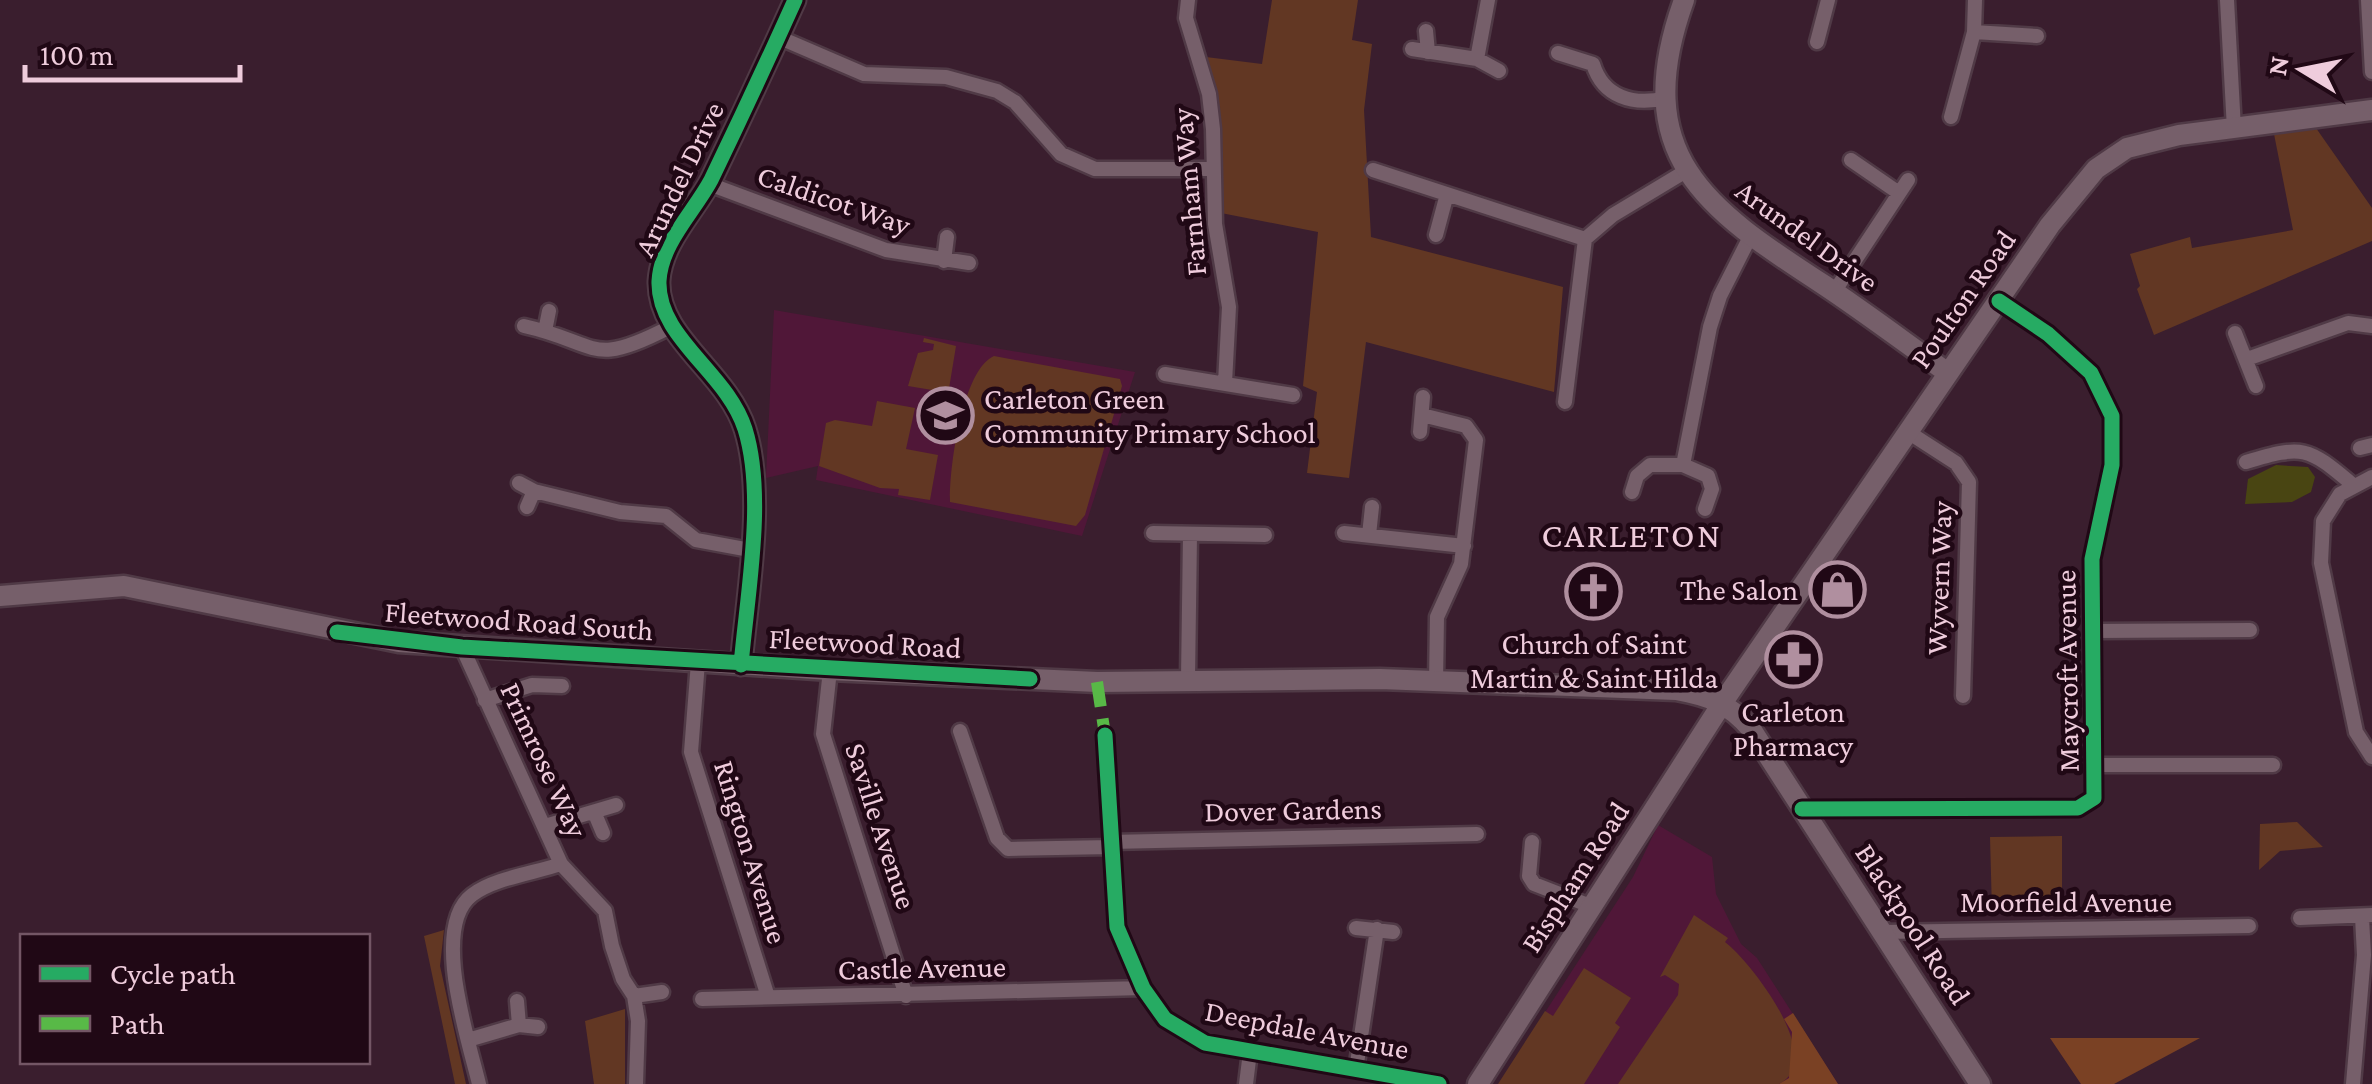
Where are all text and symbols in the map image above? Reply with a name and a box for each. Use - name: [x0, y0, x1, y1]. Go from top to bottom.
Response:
- scale bar: [25, 20, 240, 82]
- north arrow: [2252, 20, 2352, 120]
- text: 100 m: [40, 38, 114, 71]
- text: N: [2261, 54, 2295, 78]
- street label: Arundel Drive: [627, 96, 730, 261]
- street label: Farnham Way: [1165, 107, 1213, 277]
- street label: Caldicot Way: [753, 158, 915, 242]
- street label: Arundel Drive: [1730, 173, 1885, 298]
- street label: Poulton Road: [1903, 223, 2022, 374]
- place label: Carleton Green Community Primary School: [984, 382, 1316, 450]
- school or university icon: Carleton Green Community Primary School: [915, 386, 975, 446]
- street label: Wyvern Way: [1919, 500, 1959, 656]
- district label: CARLETON: [1541, 516, 1723, 555]
- shop icon: The Salon: [1807, 560, 1867, 620]
- church icon: Church of Saint Martin & Saint Hilda: [1564, 562, 1624, 622]
- street label: Maycroft Avenue: [2048, 570, 2086, 772]
- place label: The Salon: [1680, 573, 1798, 606]
- street label: Fleetwood Road South: [384, 595, 654, 646]
- street label: Fleetwood Road: [768, 621, 962, 664]
- place label: Church of Saint Martin & Saint Hilda: [1470, 627, 1718, 694]
- pharmacy icon: Carleton Pharmacy: [1763, 630, 1823, 690]
- street label: Primrose Way: [493, 677, 595, 843]
- place label: Carleton Pharmacy: [1733, 695, 1853, 763]
- street label: Saville Avenue: [839, 739, 924, 913]
- street label: Rington Avenue: [707, 756, 795, 948]
- street label: Dover Gardens: [1204, 791, 1382, 828]
- street label: Bispham Road: [1514, 795, 1636, 959]
- street label: Blackpool Road: [1848, 837, 1978, 1011]
- street label: Moorfield Avenue: [1960, 885, 2172, 918]
- legend: [20, 934, 370, 1064]
- street label: Castle Avenue: [838, 950, 1006, 985]
- text: Cycle path: [110, 957, 236, 991]
- street label: Deepdale Avenue: [1202, 994, 1412, 1066]
- text: Path: [110, 1007, 165, 1040]

